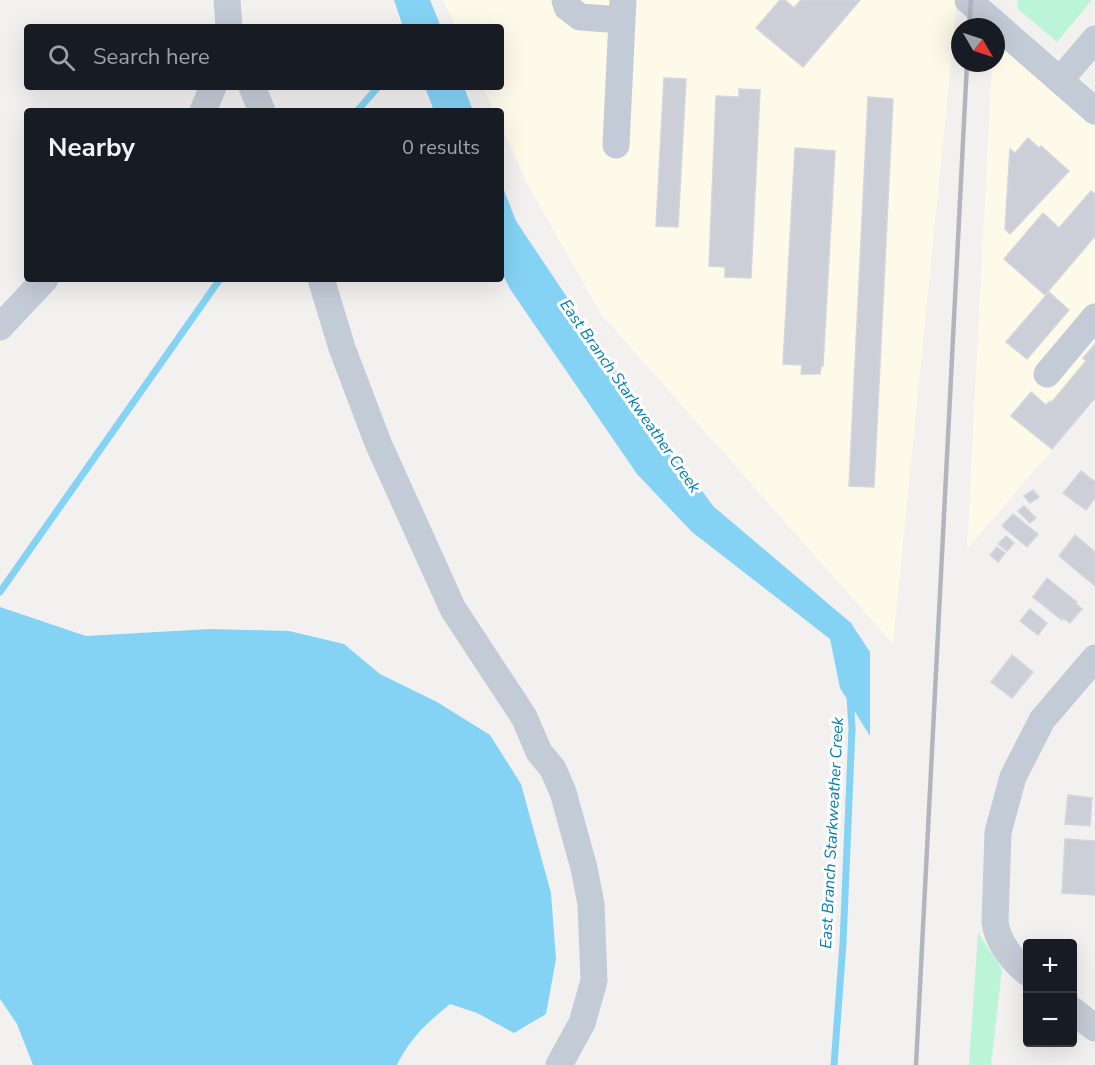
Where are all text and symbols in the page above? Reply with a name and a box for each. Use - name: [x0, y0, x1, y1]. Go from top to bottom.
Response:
- north arrow: [951, 18, 1005, 72]
- search box: [24, 24, 504, 90]
- icon: search: [45, 41, 78, 74]
- text: Search here: [93, 42, 210, 72]
- text: Nearby: [48, 130, 135, 165]
- text: 0 results: [402, 134, 480, 161]
- water label: East Branch Starkweather Creek: [555, 295, 706, 498]
- water label: East Branch Starkweather Creek: [815, 716, 849, 949]
- map controls: [1023, 939, 1077, 1047]
- button: +: [1023, 939, 1077, 993]
- button: −: [1023, 993, 1077, 1047]

